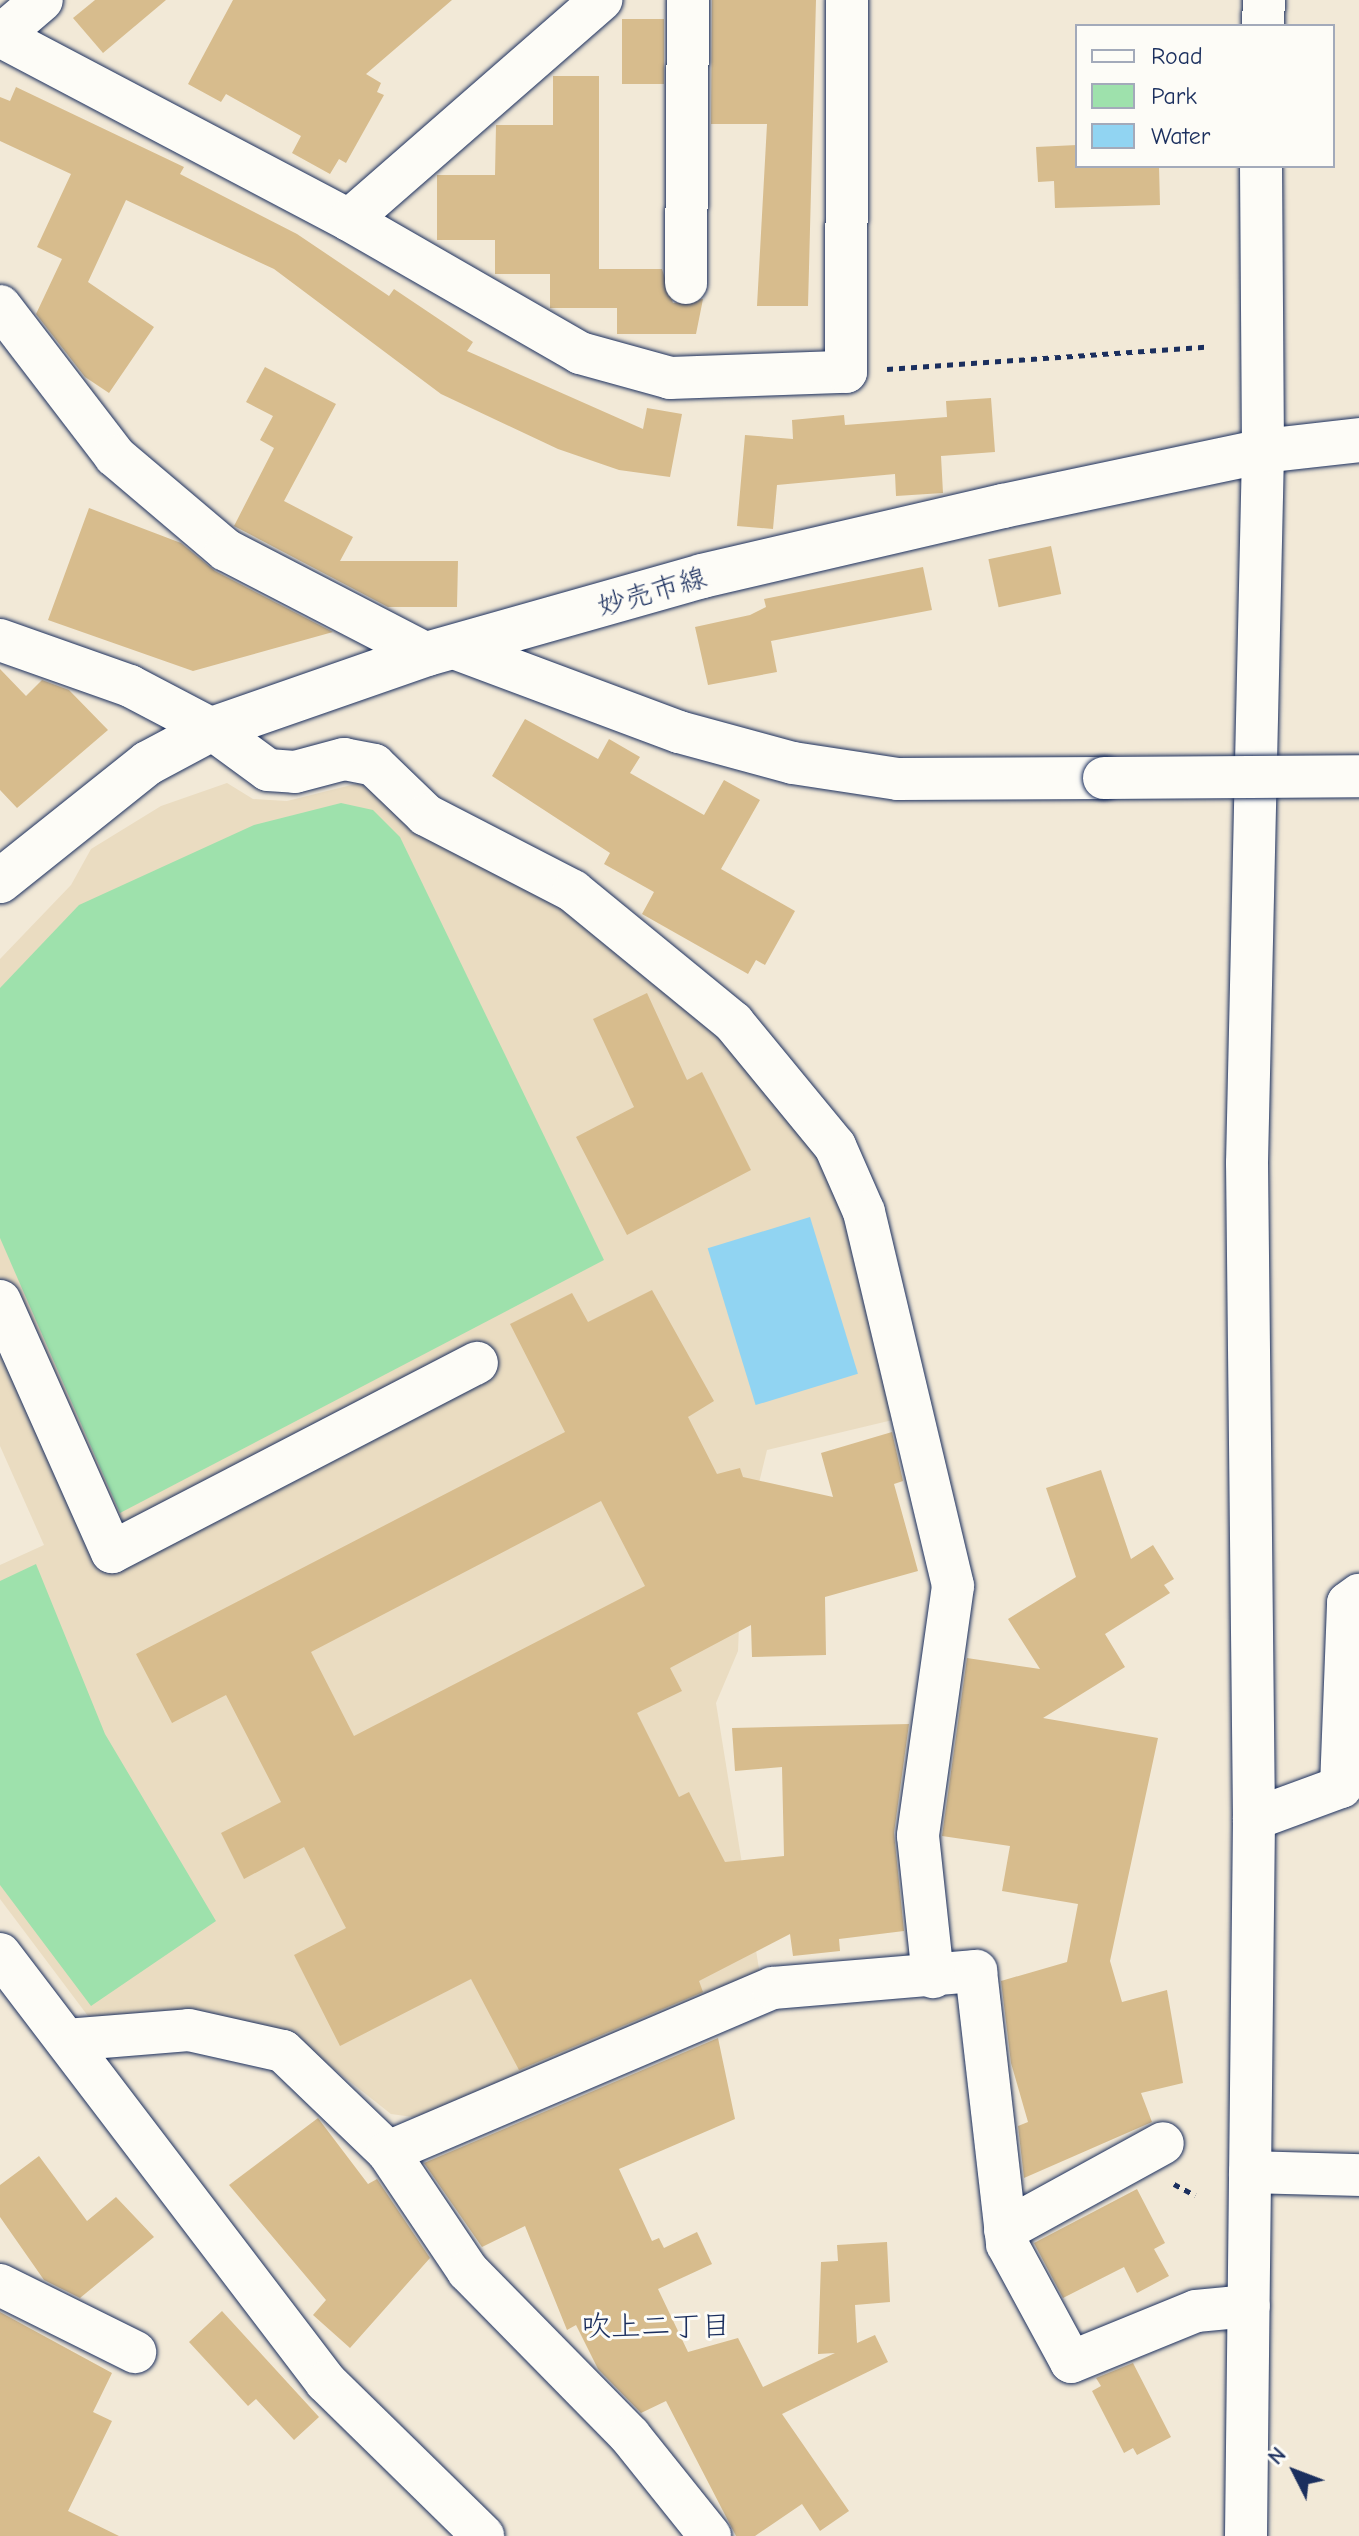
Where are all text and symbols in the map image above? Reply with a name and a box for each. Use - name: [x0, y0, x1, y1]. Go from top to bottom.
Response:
- legend: [1075, 24, 1335, 168]
- text: Road: [1151, 42, 1203, 70]
- text: Park: [1151, 82, 1197, 110]
- text: Water: [1151, 122, 1210, 150]
- street label: 妙売市線: [594, 560, 710, 624]
- district label: 吹上二丁目: [581, 2309, 731, 2345]
- north arrow: [1255, 2432, 1335, 2512]
- text: N: [1263, 2442, 1292, 2470]

